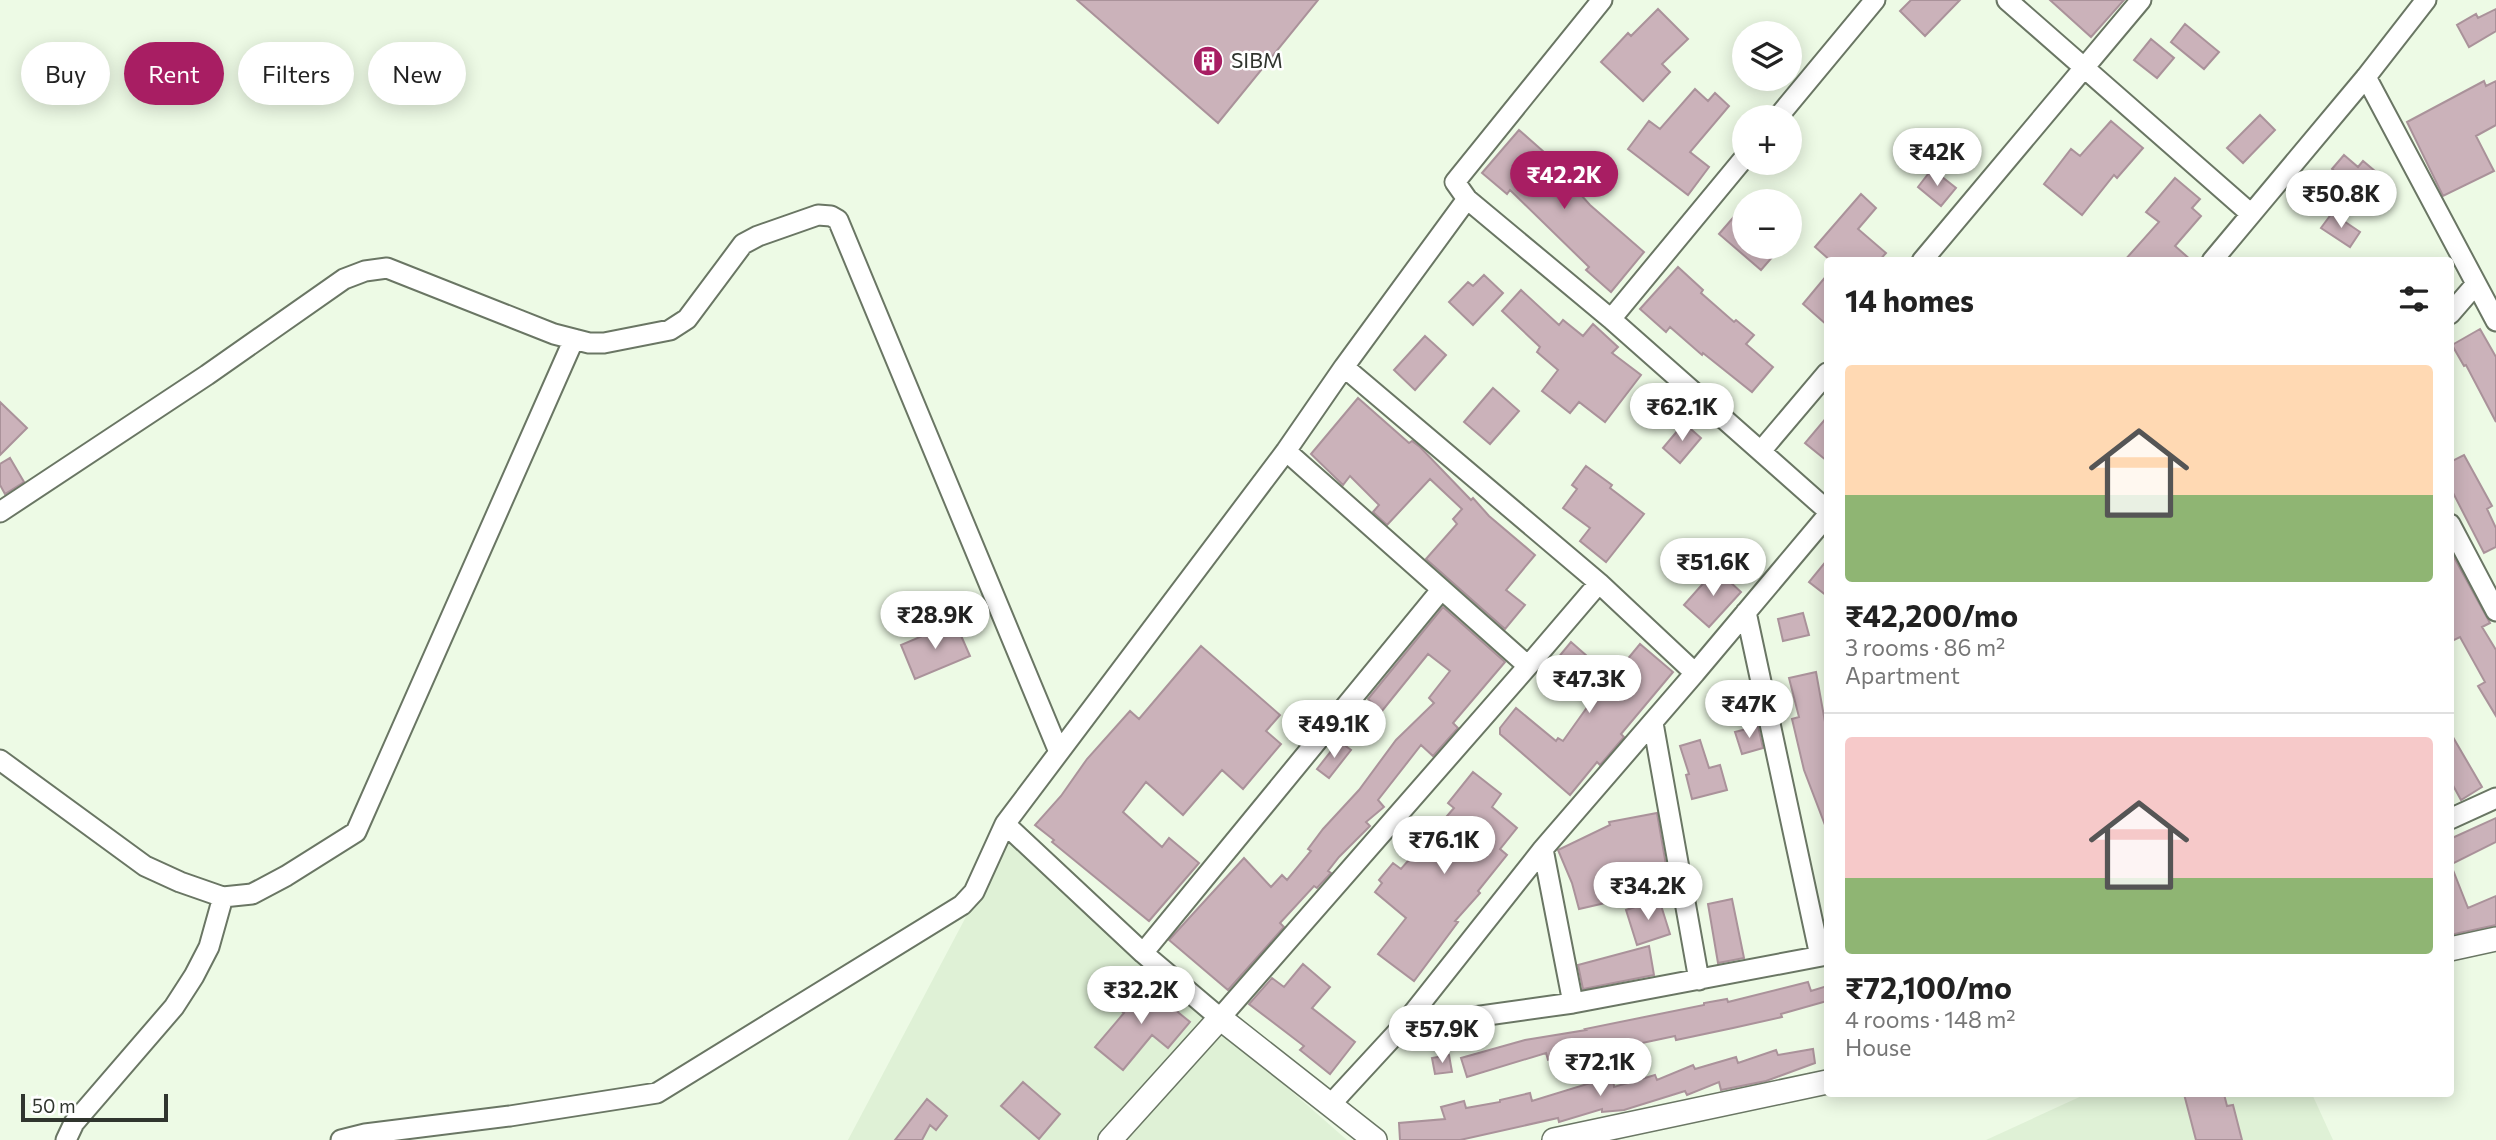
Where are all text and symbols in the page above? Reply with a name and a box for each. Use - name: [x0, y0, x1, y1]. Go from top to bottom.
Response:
- map controls: [1732, 21, 1802, 259]
- button: layers: [1732, 21, 1802, 91]
- chip: Buy: [21, 42, 110, 105]
- chip: Rent: [124, 42, 224, 105]
- chip: Filters: [238, 42, 354, 105]
- chip: New: [368, 42, 466, 105]
- building icon: SIBM: [1191, 44, 1225, 78]
- place label: SIBM: [1231, 47, 1283, 72]
- button: +: [1732, 105, 1802, 175]
- pin: ₹42K: [1896, 128, 1978, 188]
- text: ₹42K: [1909, 137, 1965, 165]
- pin: ₹42.2K: [1507, 152, 1621, 211]
- text: ₹42.2K: [1526, 160, 1602, 188]
- pin: ₹50.8K: [2284, 170, 2398, 230]
- text: ₹50.8K: [2302, 179, 2380, 207]
- button: −: [1732, 189, 1802, 259]
- icon: filters: [2395, 280, 2433, 318]
- text: 14 homes: [1845, 281, 1974, 318]
- pin: ₹62.1K: [1625, 384, 1739, 443]
- text: ₹62.1K: [1646, 392, 1718, 420]
- icon: home: [2076, 410, 2202, 536]
- pin: ₹51.6K: [1656, 538, 1770, 598]
- text: ₹51.6K: [1676, 547, 1750, 575]
- pin: ₹28.9K: [878, 592, 992, 651]
- text: ₹42,200/mo: [1845, 596, 2018, 633]
- text: ₹28.9K: [896, 600, 974, 628]
- text: 3 rooms · 86 m²: [1845, 633, 2005, 661]
- pin: ₹47.3K: [1532, 656, 1646, 715]
- text: Apartment: [1845, 661, 1960, 689]
- text: ₹47.3K: [1552, 664, 1626, 692]
- pin: ₹47K: [1708, 680, 1790, 740]
- text: ₹47K: [1721, 689, 1777, 717]
- pin: ₹49.1K: [1277, 700, 1391, 760]
- text: ₹49.1K: [1298, 709, 1370, 737]
- icon: home: [2076, 782, 2202, 908]
- pin: ₹76.1K: [1387, 816, 1501, 876]
- text: ₹76.1K: [1408, 825, 1480, 853]
- pin: ₹34.2K: [1591, 862, 1705, 922]
- text: ₹34.2K: [1610, 871, 1686, 899]
- pin: ₹32.2K: [1084, 967, 1198, 1026]
- text: ₹72,100/mo: [1845, 968, 2012, 1005]
- text: ₹32.2K: [1103, 975, 1179, 1003]
- text: 4 rooms · 148 m²: [1845, 1005, 2016, 1033]
- pin: ₹57.9K: [1385, 1006, 1499, 1065]
- text: ₹57.9K: [1405, 1014, 1479, 1042]
- text: House: [1845, 1033, 1911, 1061]
- pin: ₹72.1K: [1543, 1038, 1657, 1098]
- text: ₹72.1K: [1565, 1047, 1635, 1075]
- scale bar: [21, 1091, 168, 1123]
- text: 50 m: [32, 1094, 76, 1117]

